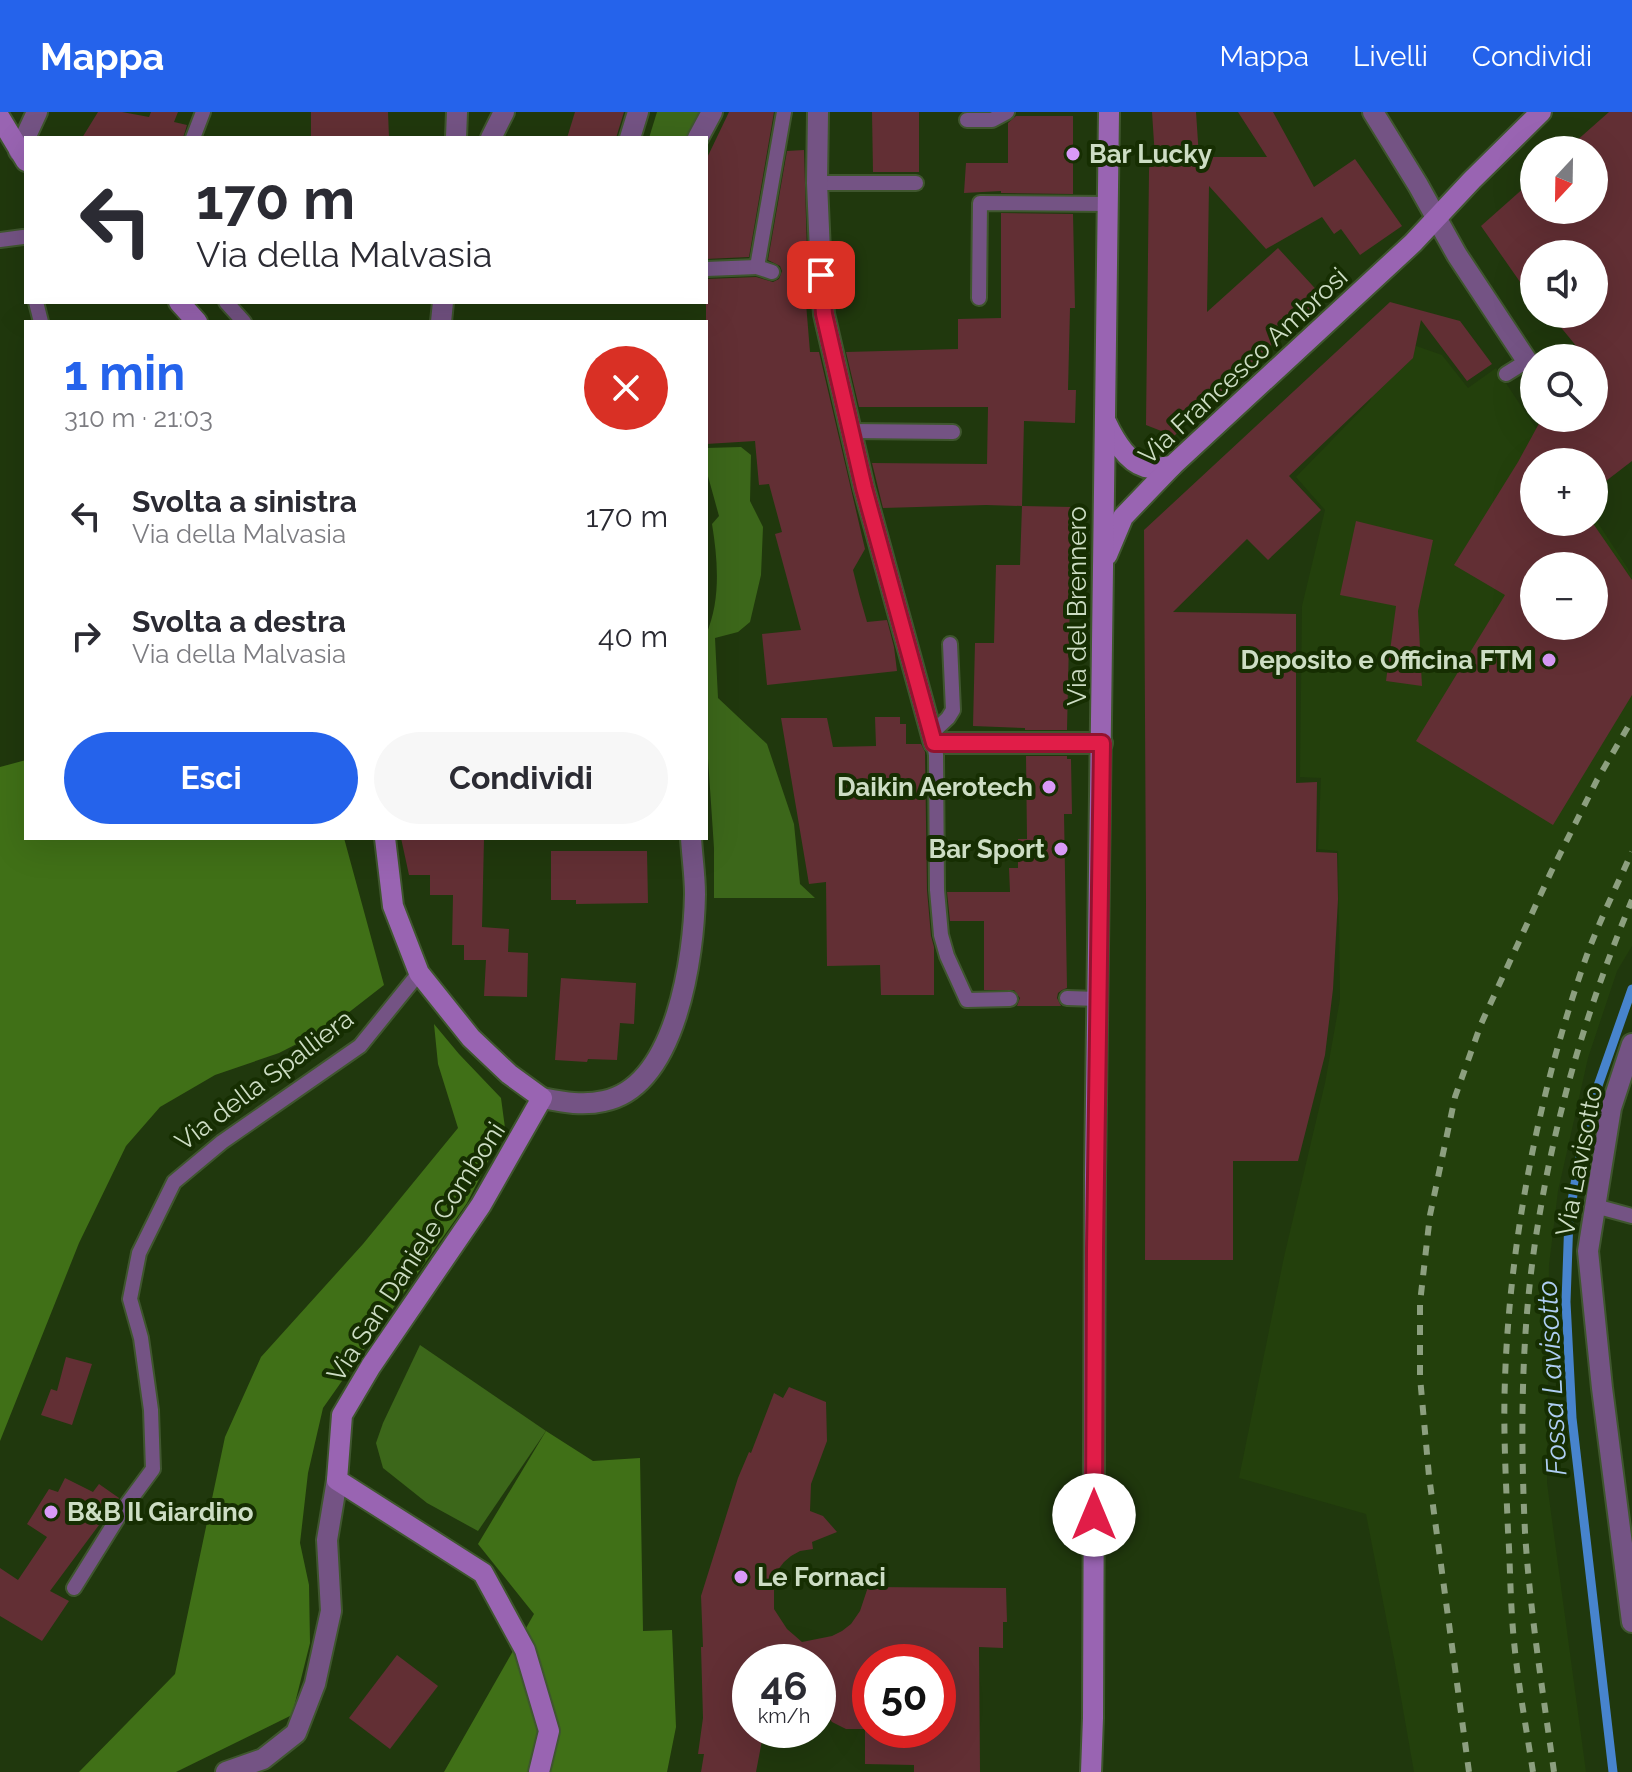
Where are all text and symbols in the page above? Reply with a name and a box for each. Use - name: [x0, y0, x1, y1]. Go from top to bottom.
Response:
- text: Mappa: [40, 34, 164, 79]
- text: Mappa: [1220, 40, 1309, 73]
- text: Livelli: [1353, 40, 1428, 73]
- text: Condividi: [1472, 40, 1592, 73]
- north arrow: [1520, 136, 1608, 224]
- map controls: [1520, 136, 1608, 640]
- place label: Bar Lucky: [1089, 139, 1212, 169]
- marker: Bar Lucky: [1064, 145, 1082, 163]
- text: 170 m: [196, 166, 355, 232]
- icon: left: [64, 168, 168, 272]
- text: Via della Malvasia: [196, 233, 492, 275]
- button: sound: [1520, 240, 1608, 328]
- pin: [787, 241, 855, 309]
- icon: arrive: [799, 253, 843, 297]
- street label: Via Francesco Ambrosi: [1133, 262, 1353, 470]
- button: search: [1520, 344, 1608, 432]
- text: 1 min: [64, 345, 185, 401]
- button: close: [584, 346, 668, 430]
- text: 310 m · 21:03: [64, 403, 213, 433]
- button: +: [1520, 448, 1608, 536]
- text: Svolta a sinistra: [132, 484, 357, 519]
- icon: left: [64, 494, 108, 538]
- text: 170 m: [586, 499, 668, 534]
- street label: Via del Brennero: [1062, 506, 1092, 706]
- text: Via della Malvasia: [132, 519, 346, 549]
- button: −: [1520, 552, 1608, 640]
- text: Svolta a destra: [132, 604, 346, 639]
- icon: right: [64, 614, 108, 658]
- text: 40 m: [598, 619, 668, 654]
- text: Via della Malvasia: [132, 639, 346, 669]
- place label: Deposito e Officina FTM: [1241, 645, 1533, 675]
- marker: Deposito e Officina FTM: [1540, 651, 1558, 669]
- button: Esci: [64, 732, 358, 824]
- button: Condividi: [374, 732, 668, 824]
- place label: Daikin Aerotech: [837, 772, 1033, 802]
- marker: Daikin Aerotech: [1040, 778, 1058, 796]
- place label: Bar Sport: [929, 834, 1045, 864]
- marker: Bar Sport: [1052, 840, 1070, 858]
- street label: Via della Spalliera: [169, 1003, 359, 1157]
- street label: Via Lavisotto: [1550, 1083, 1608, 1239]
- street label: Via San Daniele Comboni: [321, 1117, 511, 1387]
- water label: Fossa Lavisotto: [1530, 1280, 1574, 1476]
- position arrow: [1052, 1473, 1136, 1557]
- place label: B&B Il Giardino: [67, 1497, 254, 1527]
- marker: B&B Il Giardino: [42, 1503, 60, 1521]
- place label: Le Fornaci: [757, 1562, 886, 1592]
- marker: Le Fornaci: [732, 1568, 750, 1586]
- speed limit sign: 50: [852, 1644, 956, 1748]
- text: 46: [760, 1662, 808, 1709]
- text: km/h: [758, 1704, 810, 1728]

